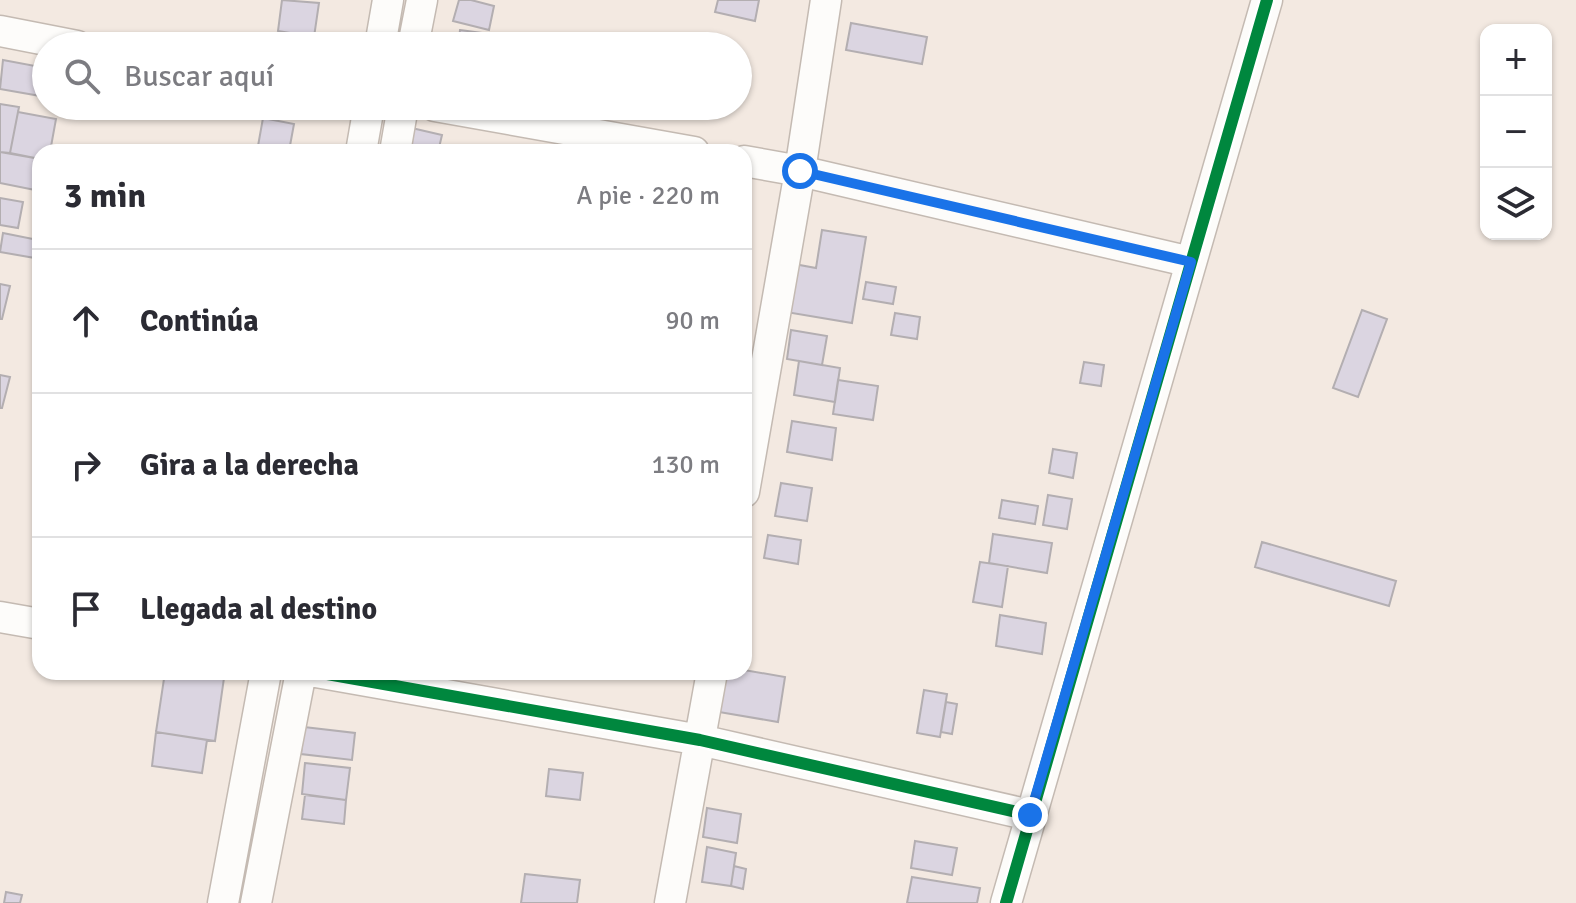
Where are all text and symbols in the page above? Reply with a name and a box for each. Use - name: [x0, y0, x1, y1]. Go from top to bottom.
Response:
- map controls: [1480, 24, 1552, 240]
- button: +: [1480, 24, 1552, 96]
- search box: [32, 32, 752, 120]
- icon: search: [60, 54, 104, 98]
- text: Buscar aquí: [124, 58, 274, 95]
- button: −: [1480, 96, 1552, 168]
- route start: [782, 153, 818, 189]
- button: layers: [1480, 168, 1552, 240]
- text: 3 min: [64, 175, 146, 217]
- text: A pie · 220 m: [577, 180, 720, 212]
- icon: ahead: [64, 299, 108, 343]
- text: Continúa: [140, 303, 259, 340]
- text: 90 m: [665, 305, 720, 337]
- icon: right: [64, 443, 108, 487]
- text: Gira a la derecha: [140, 447, 359, 484]
- text: 130 m: [651, 449, 720, 481]
- icon: arrive: [64, 587, 108, 631]
- text: Llegada al destino: [140, 591, 377, 628]
- route end: [1012, 797, 1048, 833]

